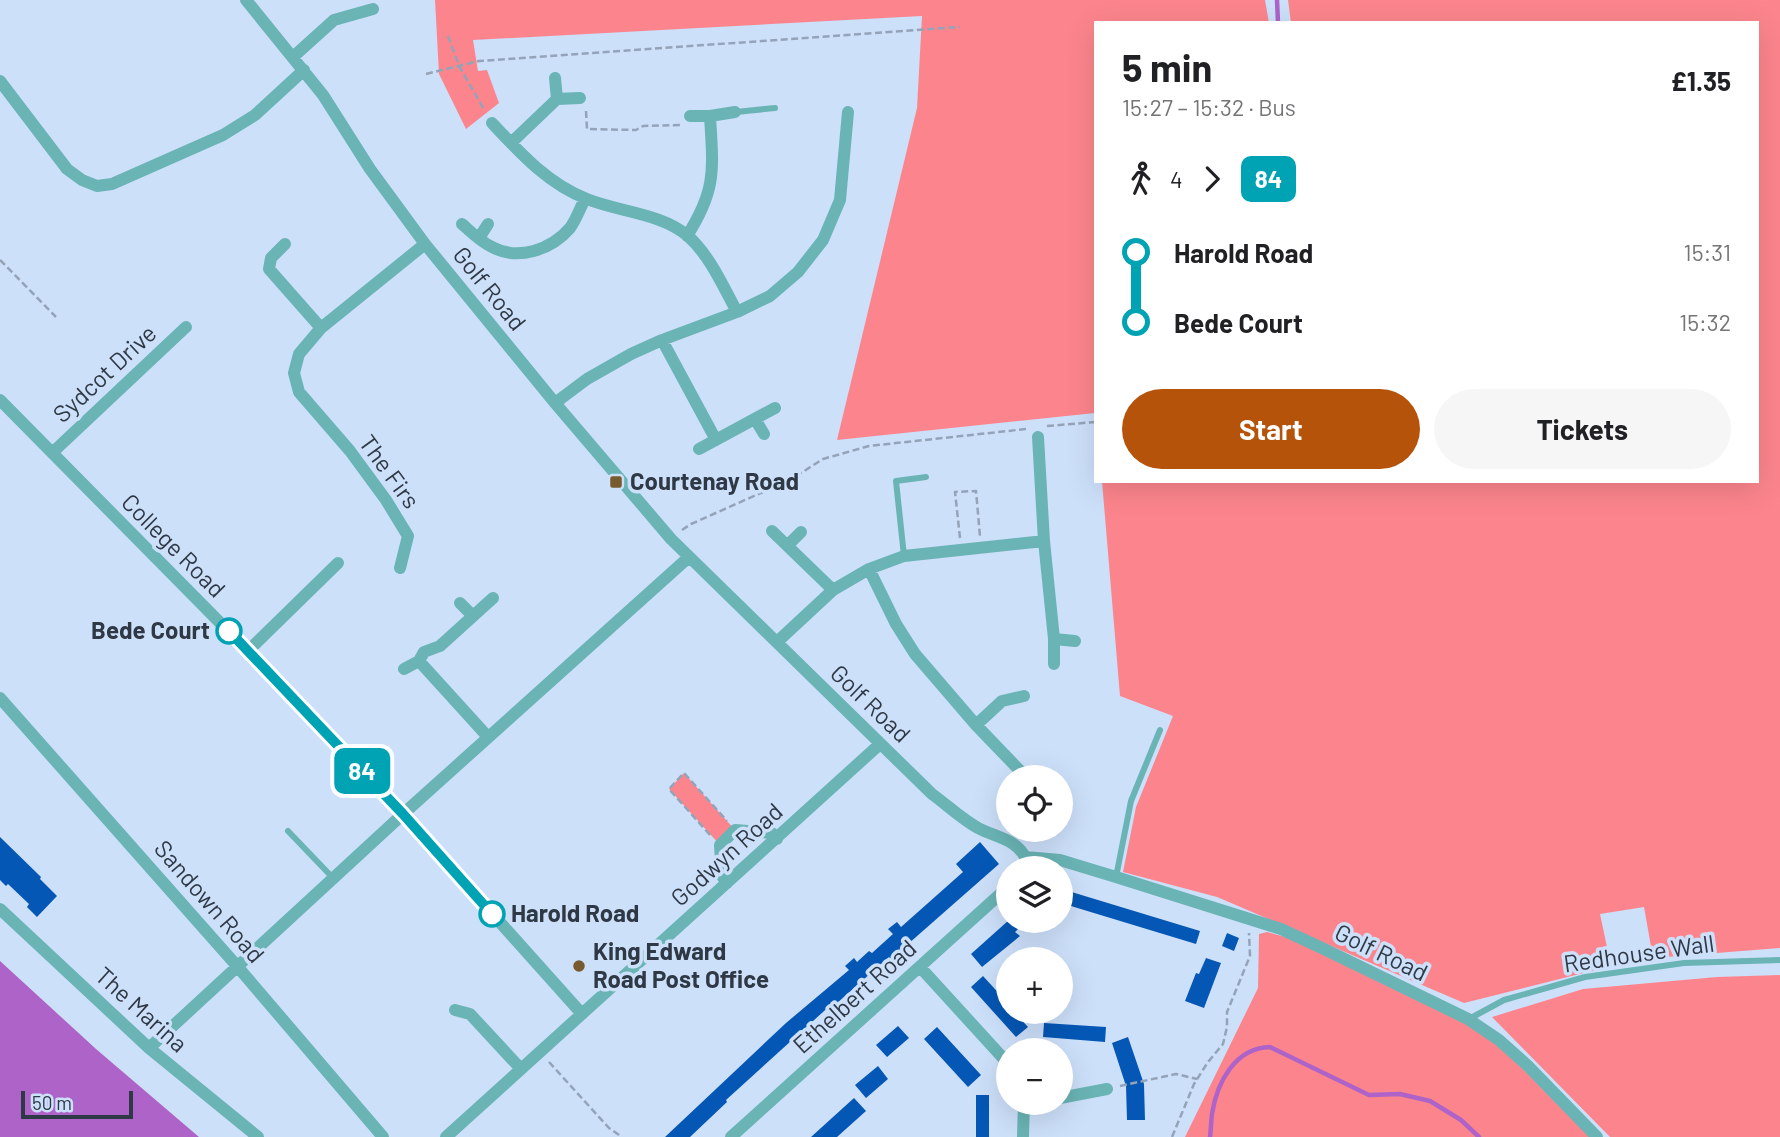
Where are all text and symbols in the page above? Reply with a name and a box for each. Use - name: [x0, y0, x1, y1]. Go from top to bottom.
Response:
- text: 5 min: [1122, 44, 1212, 90]
- text: £1.35: [1671, 65, 1731, 96]
- text: 15:27 – 15:32 · Bus: [1122, 93, 1296, 121]
- icon: walk: [1122, 160, 1160, 198]
- icon: forward: [1193, 160, 1231, 198]
- text: 84: [1255, 164, 1282, 193]
- text: 4: [1170, 165, 1183, 193]
- text: Harold Road: [1174, 237, 1313, 268]
- text: 15:31: [1684, 238, 1731, 266]
- street label: Golf Road: [448, 240, 533, 336]
- text: Bede Court: [1174, 307, 1303, 338]
- text: 15:32: [1679, 308, 1731, 336]
- street label: Sydcot Drive: [46, 318, 161, 428]
- button: Start: [1122, 389, 1420, 469]
- button: Tickets: [1434, 389, 1731, 469]
- street label: The Firs: [354, 429, 427, 514]
- place label: Courtenay Road: [630, 466, 799, 495]
- marker: Courtenay Road: [608, 474, 624, 490]
- street label: College Road: [116, 487, 232, 603]
- place label: Bede Court: [91, 615, 210, 644]
- marker: Bede Court: [216, 618, 242, 644]
- street label: Golf Road: [825, 658, 917, 748]
- line badge: 84: [330, 748, 394, 794]
- text: 84: [348, 756, 376, 785]
- map controls: [996, 765, 1073, 1115]
- button: locate: [996, 765, 1073, 842]
- street label: Godwyn Road: [664, 796, 788, 912]
- street label: Sandown Road: [149, 834, 271, 968]
- button: layers: [996, 856, 1073, 933]
- place label: Harold Road: [511, 898, 639, 927]
- marker: Harold Road: [479, 901, 505, 927]
- street label: Golf Road: [1330, 917, 1433, 987]
- street label: Redhouse Wall: [1562, 928, 1716, 977]
- street label: Ethelbert Road: [786, 933, 922, 1059]
- place label: King Edward Road Post Office: [593, 936, 769, 993]
- button: +: [996, 947, 1073, 1024]
- marker: King Edward Road Post Office: [571, 958, 587, 974]
- street label: The Marina: [90, 960, 194, 1058]
- button: −: [996, 1038, 1073, 1115]
- scale bar: [21, 1088, 133, 1120]
- text: 50 m: [32, 1091, 72, 1114]

